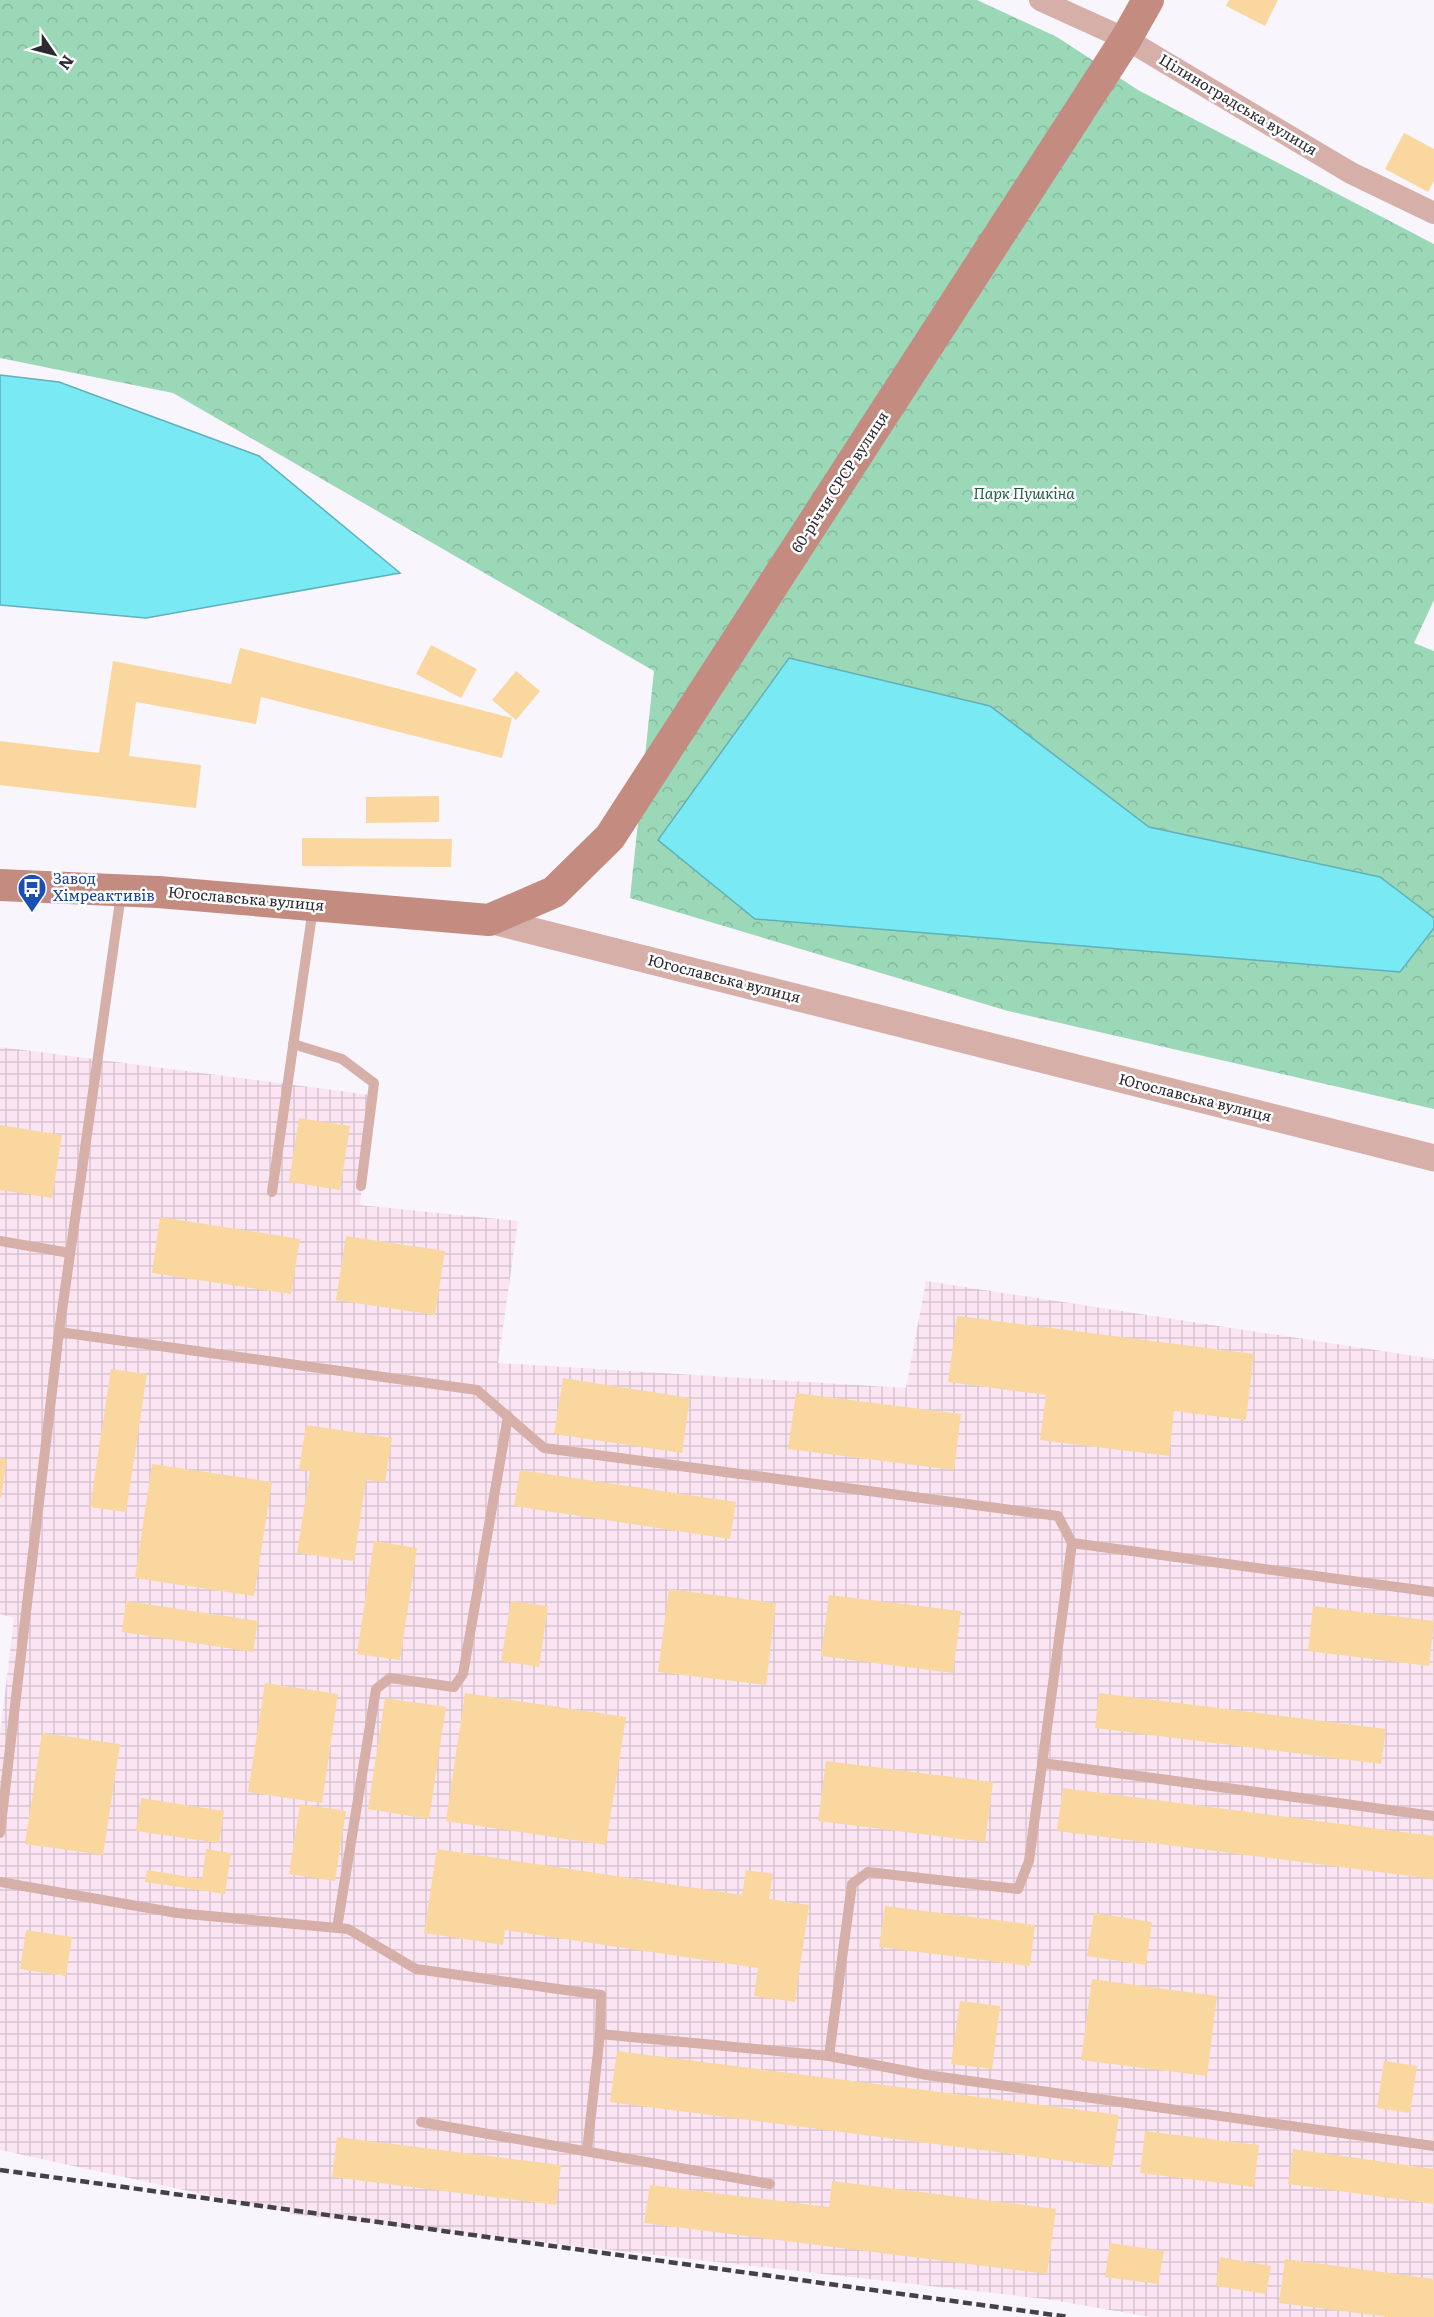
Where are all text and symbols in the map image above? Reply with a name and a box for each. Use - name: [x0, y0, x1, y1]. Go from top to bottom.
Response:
- north arrow: [24, 24, 84, 84]
- street label: Цілиноградська вулиця: [1155, 47, 1322, 160]
- text: N: [53, 51, 81, 76]
- street label: 60-річчя СРСР вулиця: [784, 406, 893, 556]
- park label: Парк Пушкіна: [973, 481, 1075, 504]
- place label: Завод Хімреактивів: [53, 866, 155, 906]
- bus stop icon: Завод Хімреактивів: [16, 872, 48, 914]
- street label: Югославська вулиця: [167, 879, 325, 916]
- street label: Югославська вулиця: [645, 947, 803, 1008]
- street label: Югославська вулиця: [1116, 1066, 1274, 1127]

